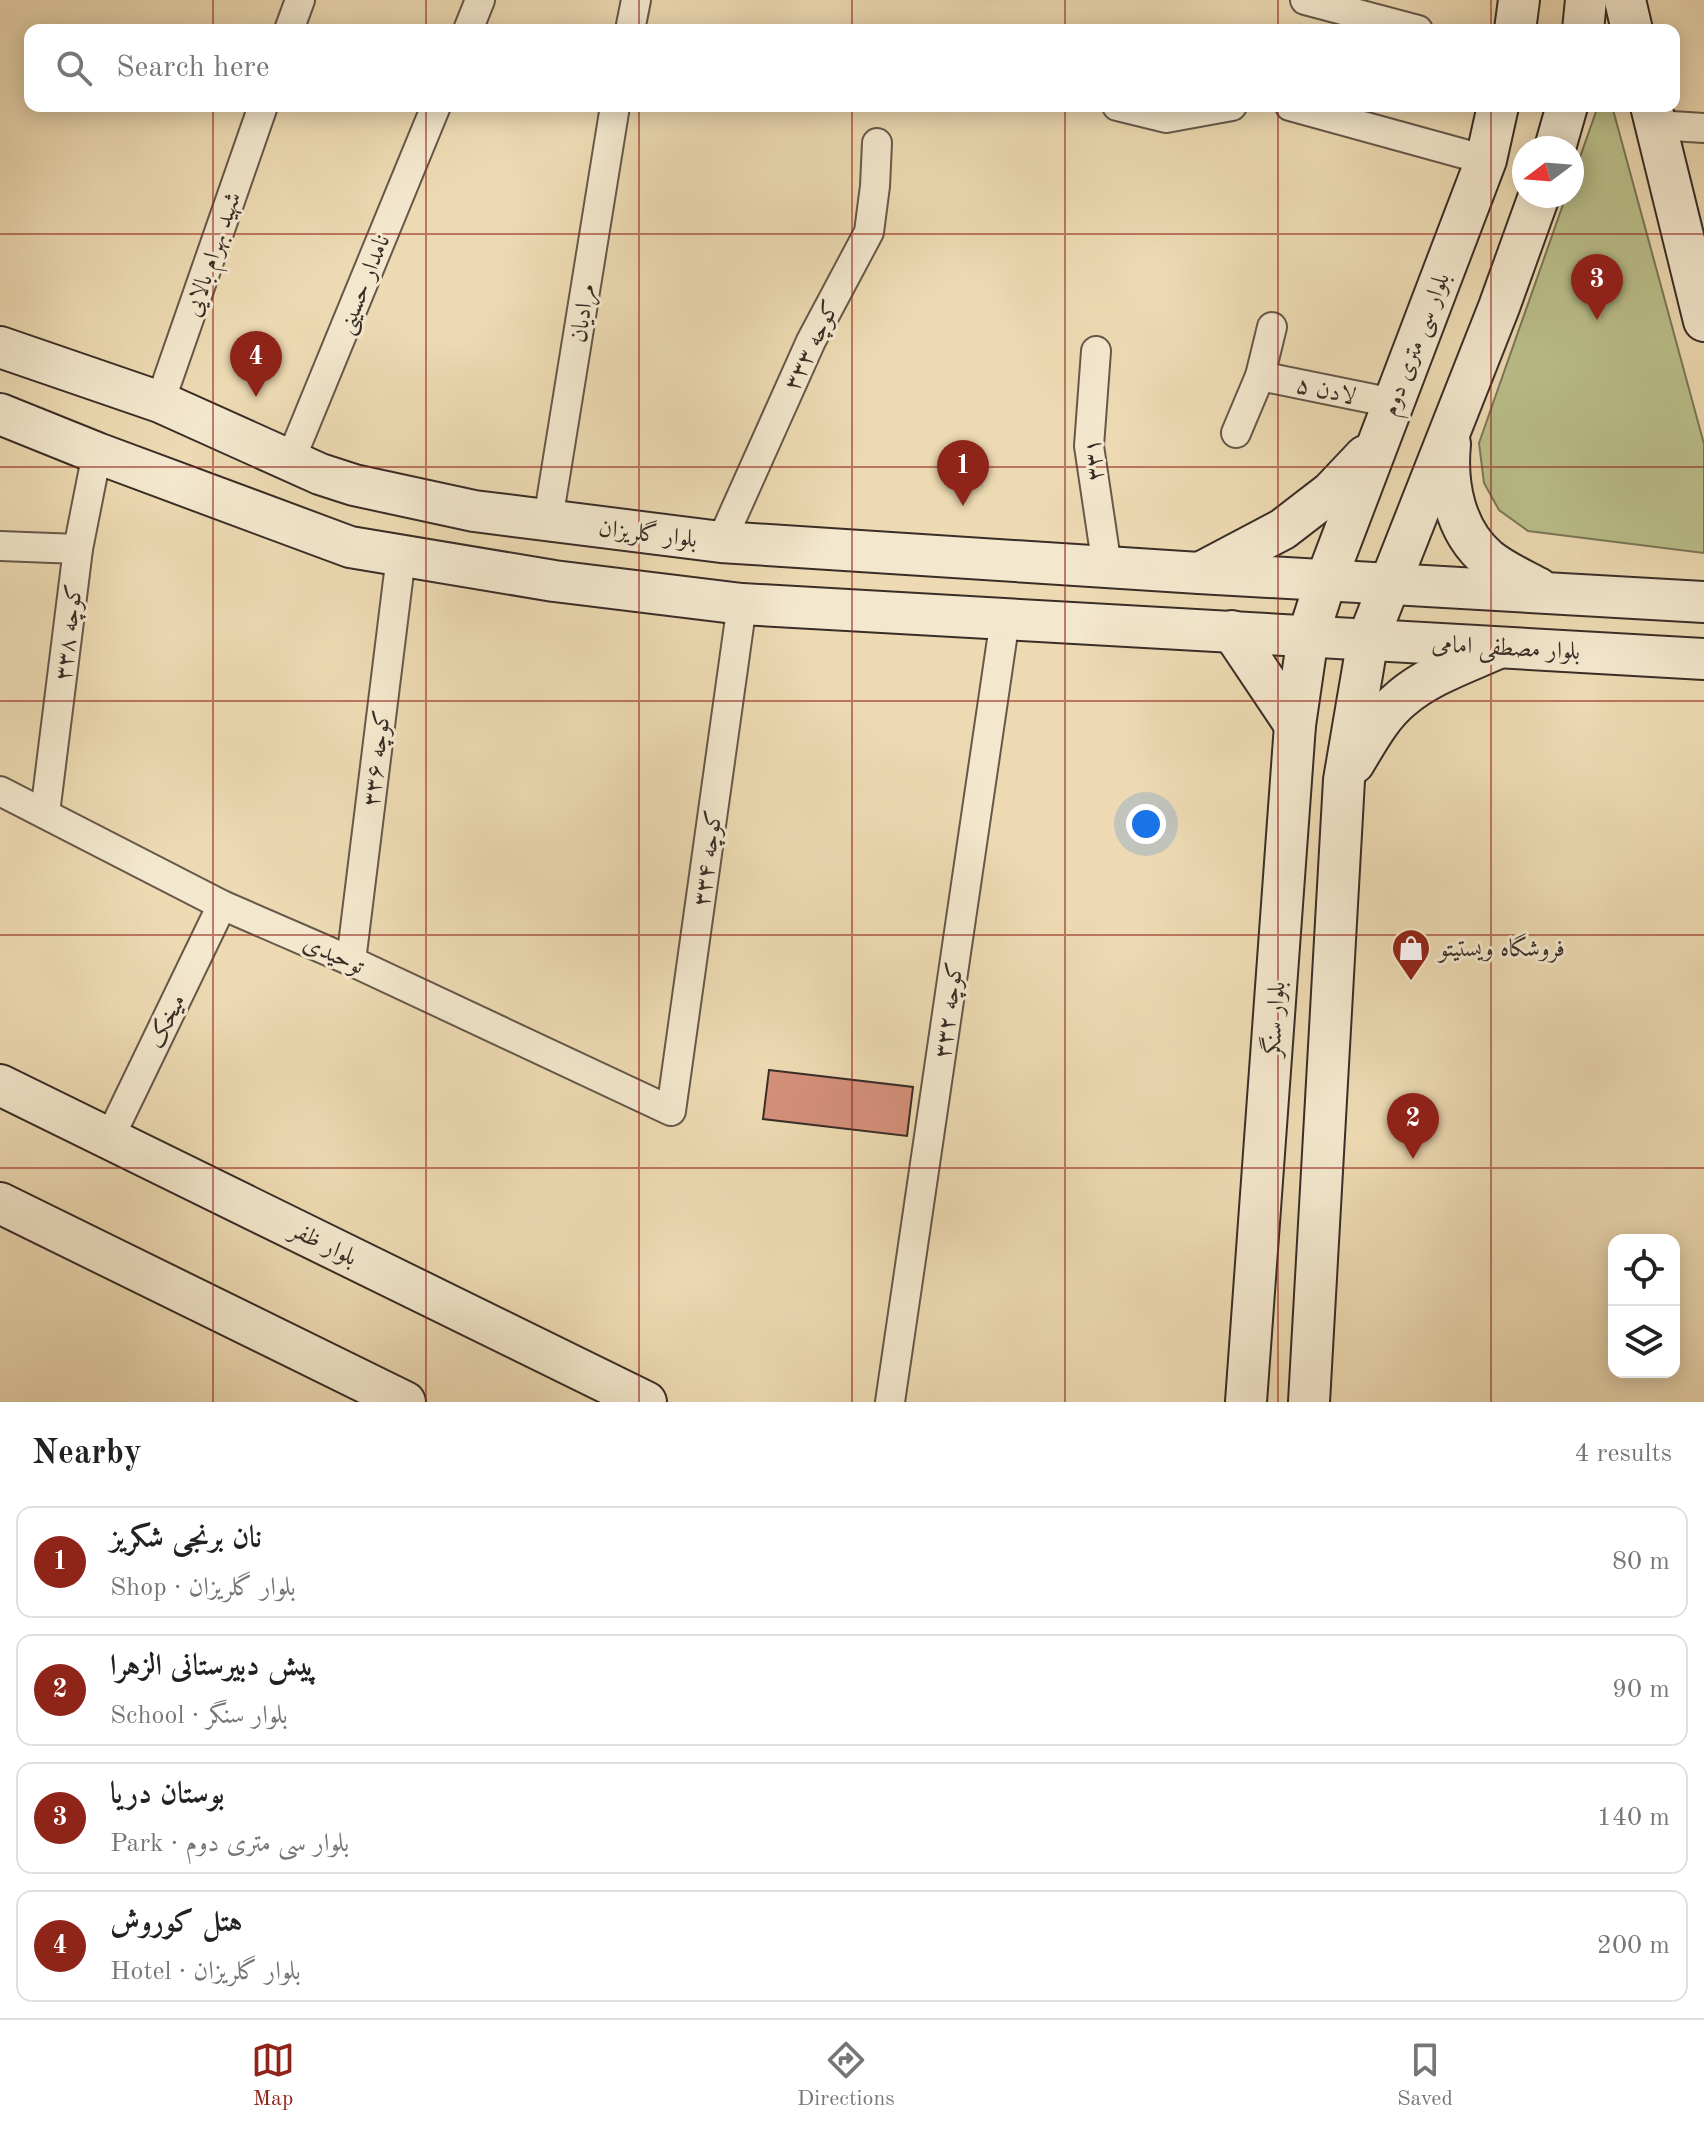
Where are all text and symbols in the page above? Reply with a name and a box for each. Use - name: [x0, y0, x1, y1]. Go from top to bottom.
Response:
- search box: [24, 24, 1680, 112]
- icon: search: [52, 46, 96, 90]
- text: Search here: [116, 53, 270, 83]
- north arrow: [1512, 136, 1584, 208]
- street label: شهید بهرام بالایی: [181, 189, 253, 322]
- street label: نامدار حسینی: [334, 232, 398, 339]
- pin: 3: [1571, 254, 1623, 320]
- street label: بلوار سی متری دوم: [1379, 270, 1462, 422]
- street label: مرادیان: [567, 282, 603, 345]
- street label: کوچه ۳۳۳: [780, 297, 847, 396]
- pin: 4: [230, 331, 282, 397]
- street label: لادن ۵: [1293, 374, 1358, 410]
- street label: ۳۳۱: [1081, 438, 1109, 482]
- pin: 1: [937, 440, 989, 506]
- street label: بلوار گلریزان: [597, 512, 699, 554]
- street label: کوچه ۳۳۸: [51, 583, 91, 682]
- street label: بلوار مصطفی امامی: [1431, 633, 1581, 668]
- street label: کوچه ۳۳۶: [359, 709, 399, 808]
- your location: [1126, 804, 1166, 844]
- street label: کوچه ۳۳۴: [689, 809, 731, 908]
- shop icon: فروشگاه ویستیتو: [1390, 927, 1432, 982]
- street label: توحیدی: [299, 932, 368, 981]
- place label: فروشگاه ویستیتو: [1437, 933, 1565, 963]
- street label: کوچه ۳۳۲: [930, 961, 972, 1060]
- street label: بلوار سنگر: [1257, 981, 1292, 1061]
- street label: میخک: [143, 990, 191, 1053]
- pin: 2: [1387, 1093, 1439, 1159]
- street label: بلوار ظفر: [283, 1217, 360, 1272]
- map controls: [1608, 1234, 1680, 1378]
- button: locate: [1608, 1234, 1680, 1306]
- button: layers: [1608, 1306, 1680, 1378]
- text: Nearby: [32, 1437, 142, 1471]
- text: 4 results: [1574, 1441, 1672, 1467]
- text: نان برنجی شکریز: [110, 1524, 262, 1554]
- text: 1: [52, 1549, 68, 1575]
- text: 80 m: [1612, 1549, 1670, 1575]
- text: Shop · بلوار گلریزان: [110, 1575, 296, 1601]
- text: پیش دبیرستانی الزهرا: [110, 1652, 317, 1682]
- text: 2: [52, 1677, 68, 1703]
- text: 90 m: [1612, 1677, 1670, 1703]
- text: School · بلوار سنگر: [110, 1703, 288, 1729]
- text: بوستان دریا: [110, 1780, 225, 1810]
- text: 3: [52, 1805, 68, 1831]
- text: 140 m: [1597, 1805, 1670, 1831]
- text: Park · بلوار سی متری دوم: [110, 1831, 349, 1857]
- text: هتل کوروش: [110, 1908, 242, 1938]
- text: 4: [52, 1933, 68, 1959]
- text: 200 m: [1597, 1933, 1670, 1959]
- text: Hotel · بلوار گلریزان: [110, 1959, 301, 1985]
- tab: Map: [251, 2038, 295, 2113]
- tab: Directions: [797, 2038, 895, 2113]
- tab: Saved: [1397, 2038, 1453, 2113]

